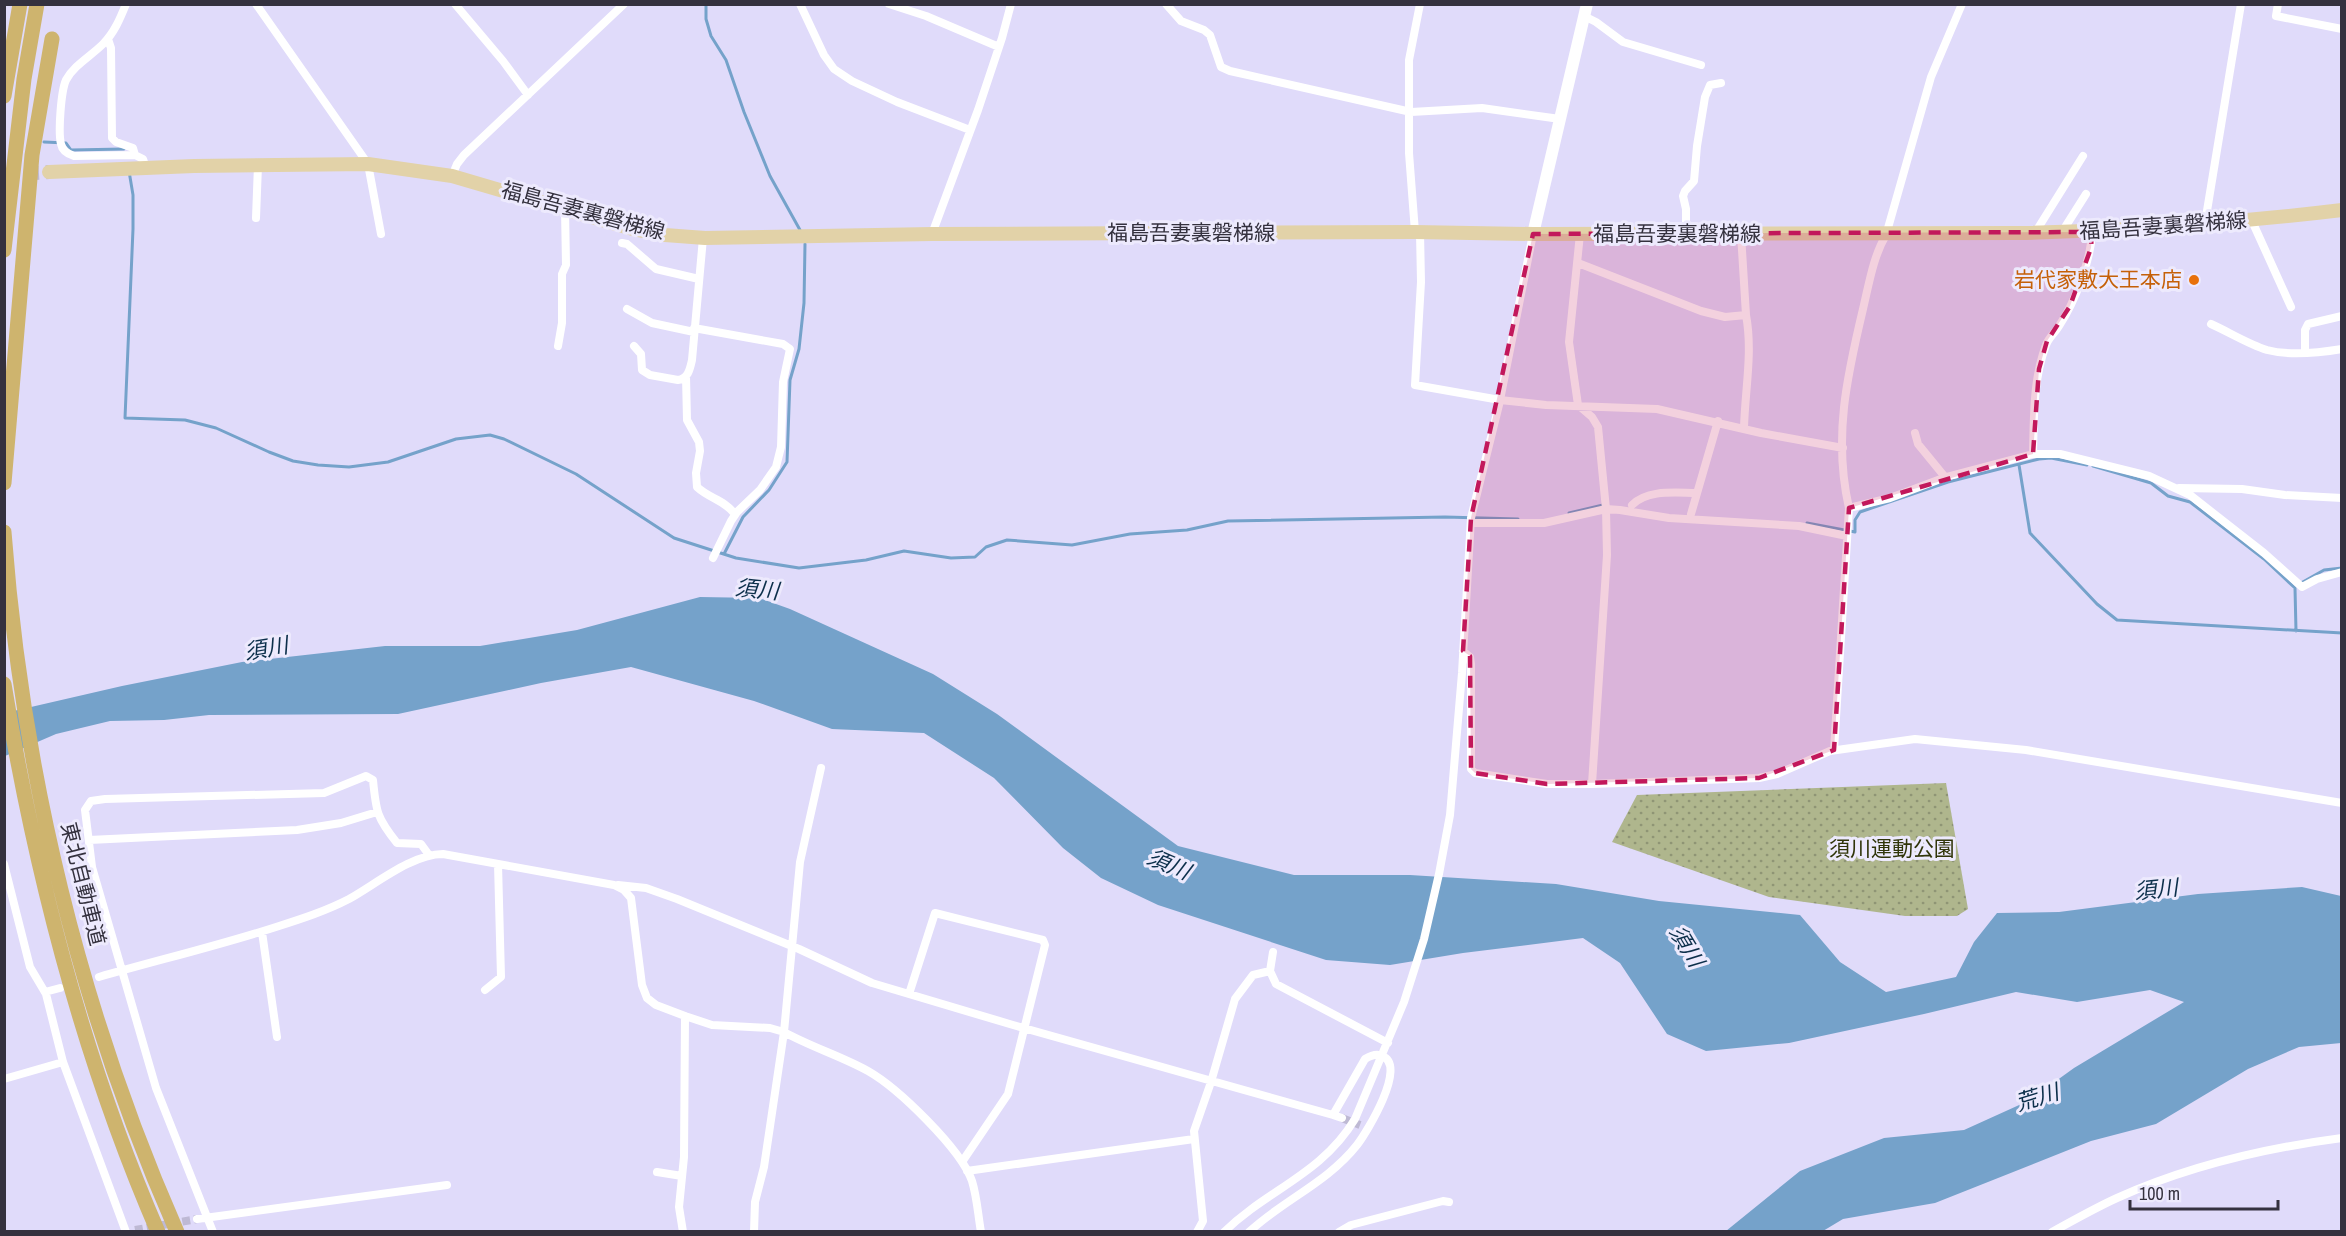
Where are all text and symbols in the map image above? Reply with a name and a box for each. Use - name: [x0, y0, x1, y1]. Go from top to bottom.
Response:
- street label: 福島吾妻裏磐梯線: [498, 175, 668, 246]
- street label: 福島吾妻裏磐梯線: [2078, 205, 2248, 246]
- street label: 福島吾妻裏磐梯線: [1107, 218, 1275, 247]
- street label: 福島吾妻裏磐梯線: [1593, 219, 1761, 248]
- place label: 岩代家敷大王本店: [2014, 265, 2182, 294]
- marker: 岩代家敷大王本店: [2187, 273, 2201, 287]
- water label: 須川: [734, 572, 782, 606]
- water label: 須川: [242, 629, 292, 667]
- street label: 東北自動車道: [54, 819, 113, 949]
- park label: 須川運動公園: [1829, 834, 1955, 863]
- water label: 須川: [1143, 842, 1197, 887]
- water label: 須川: [2133, 872, 2181, 906]
- water label: 須川: [1663, 919, 1712, 974]
- water label: 荒川: [2012, 1076, 2064, 1118]
- scale bar: [2130, 1173, 2278, 1211]
- text: 100 m: [2139, 1181, 2180, 1206]

